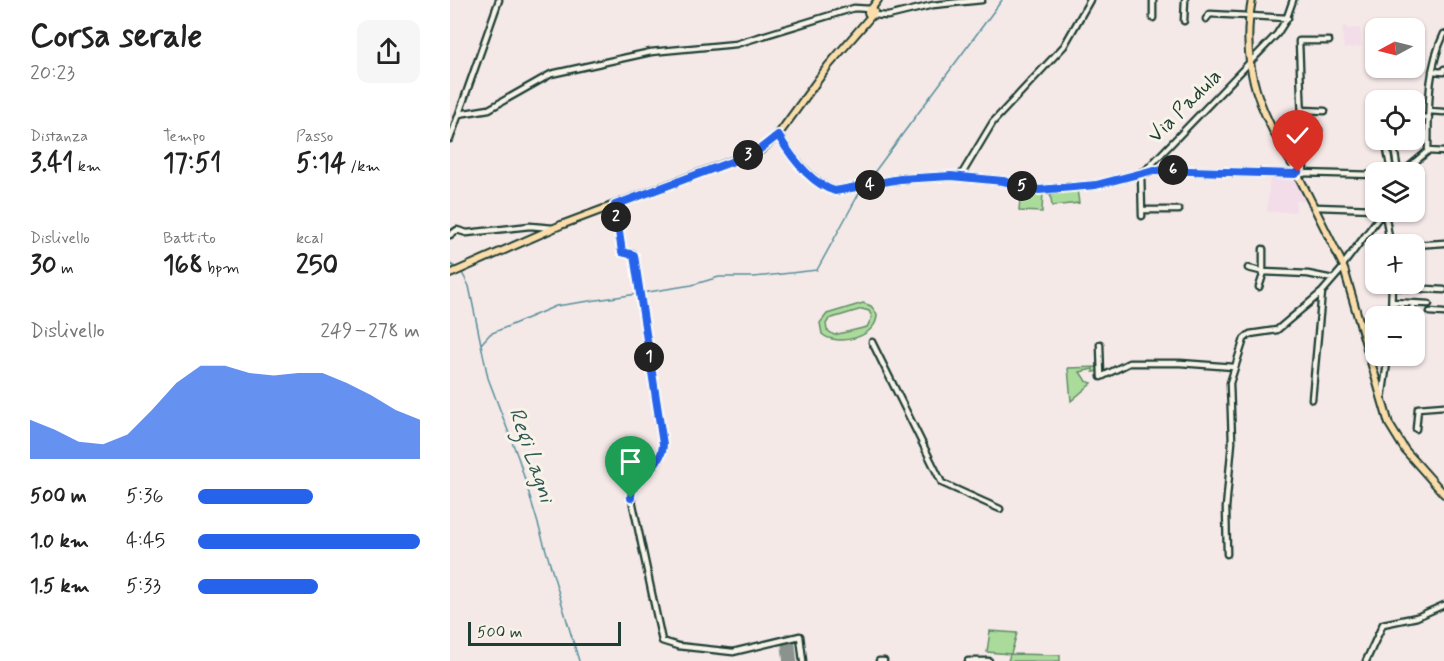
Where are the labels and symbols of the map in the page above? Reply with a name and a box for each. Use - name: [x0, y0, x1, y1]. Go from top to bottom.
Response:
- north arrow: [1365, 18, 1425, 78]
- street label: Via Padula: [1142, 63, 1228, 149]
- pin: [1272, 110, 1323, 172]
- pin: 3: [733, 140, 763, 170]
- pin: 6: [1158, 155, 1188, 185]
- pin: 4: [855, 170, 885, 200]
- pin: 5: [1007, 171, 1037, 201]
- pin: 2: [601, 202, 631, 232]
- pin: 1: [634, 342, 664, 372]
- water label: Regi Lagni: [499, 404, 561, 509]
- pin: [605, 436, 656, 498]
- scale bar: [468, 619, 621, 646]

